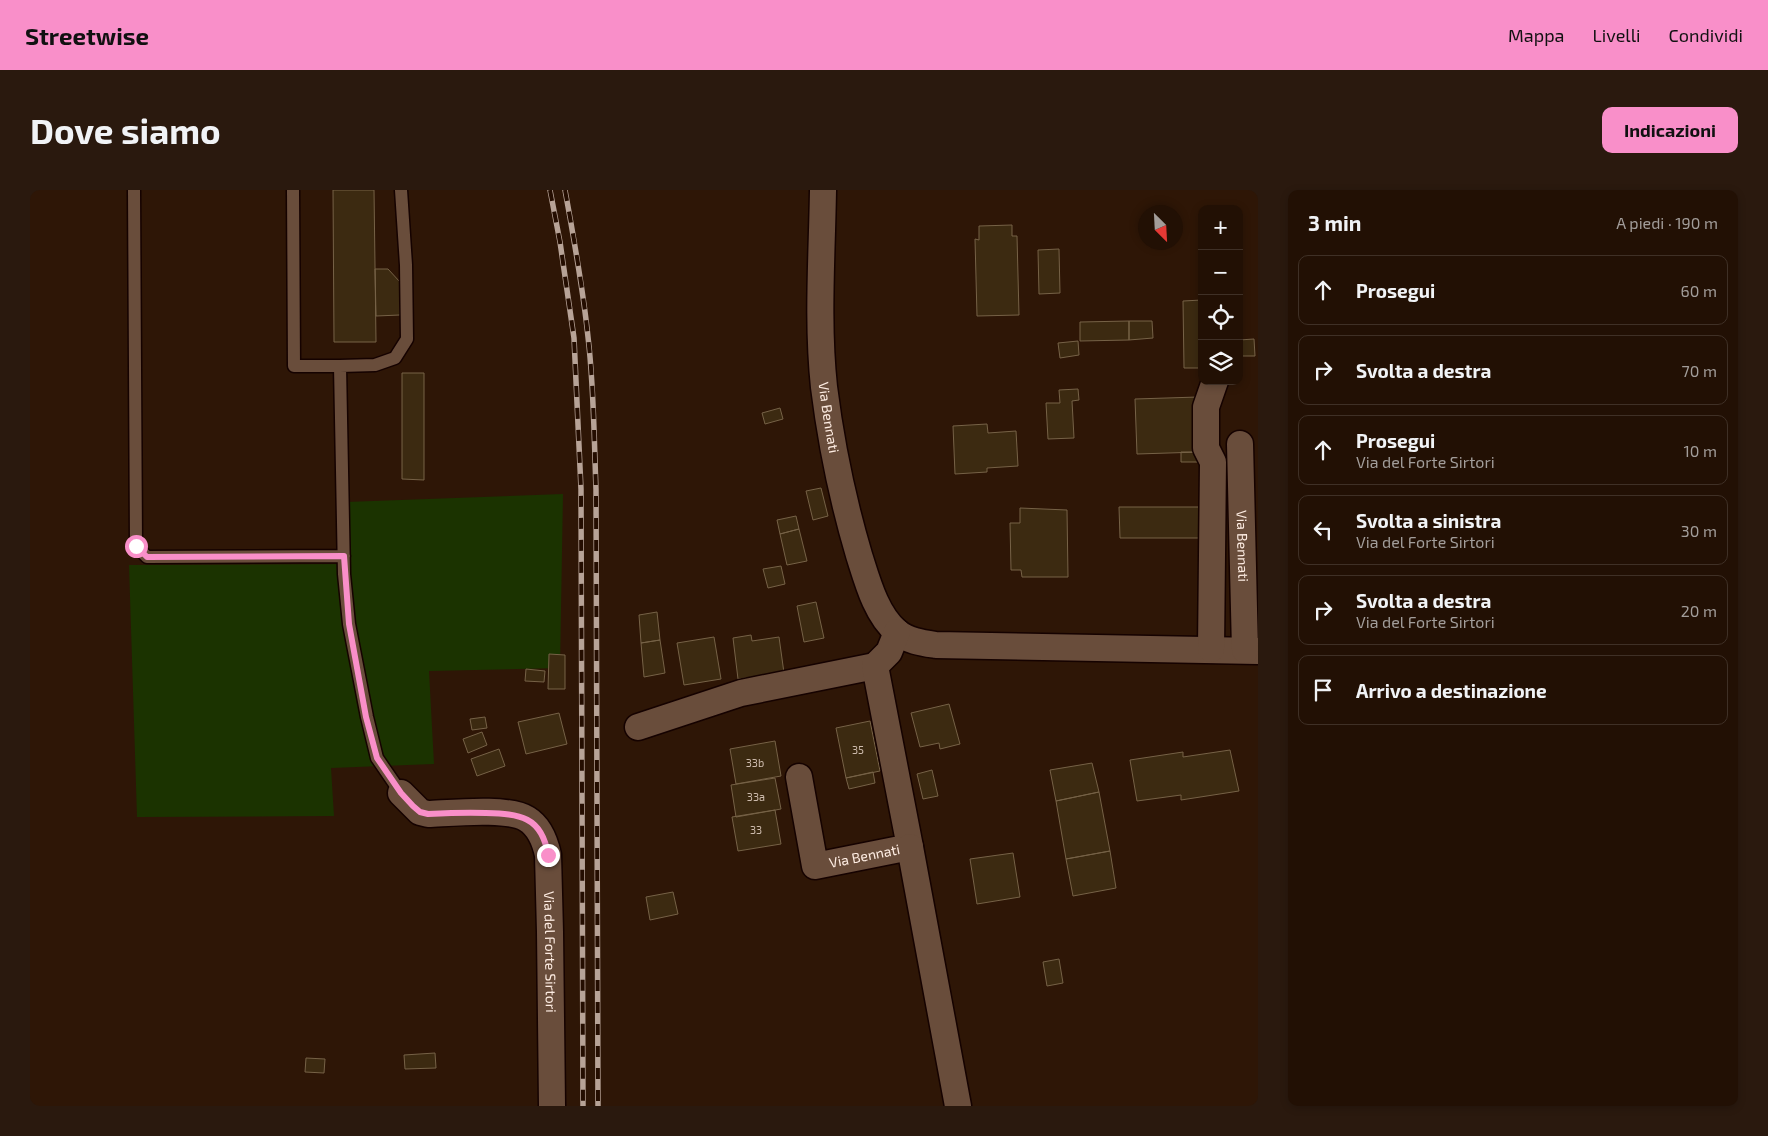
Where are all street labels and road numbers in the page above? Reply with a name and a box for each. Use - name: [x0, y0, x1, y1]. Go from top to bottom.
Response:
- street label: Via Bennati: [816, 381, 843, 454]
- street label: Via Bennati: [1234, 510, 1252, 582]
- street label: Via Bennati: [828, 840, 901, 871]
- street label: Via del Forte Sirtori: [541, 891, 560, 1013]

